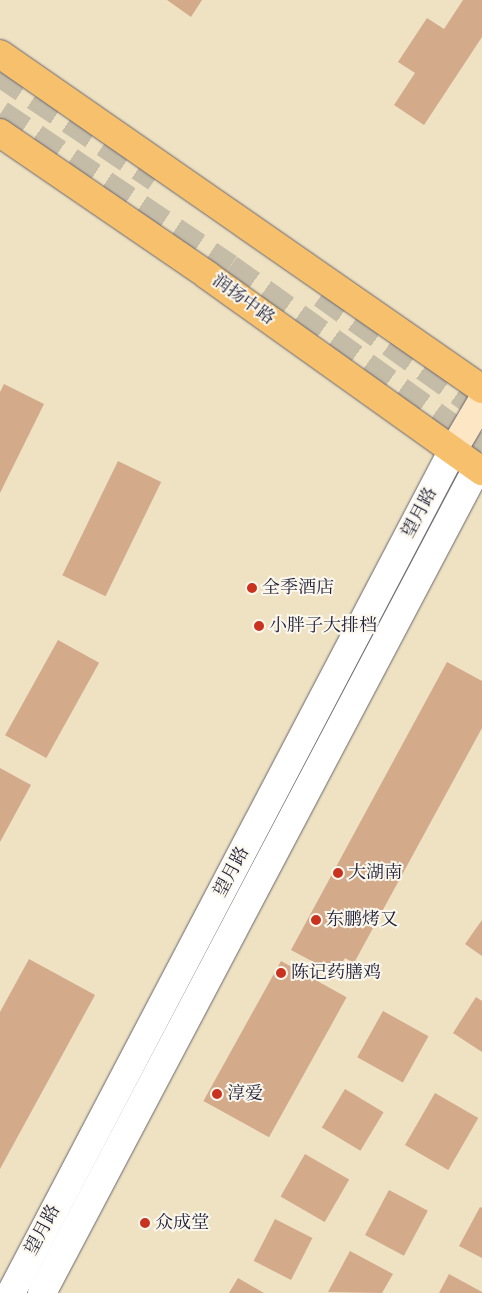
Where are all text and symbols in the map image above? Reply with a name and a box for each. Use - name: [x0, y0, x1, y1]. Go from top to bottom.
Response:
- street label: 润扬中路: [208, 270, 278, 330]
- street label: 望月路: [398, 484, 442, 542]
- place label: 全季酒店: [262, 577, 334, 599]
- marker: 全季酒店: [246, 582, 258, 594]
- place label: 小胖子大排档: [269, 615, 377, 637]
- marker: 小胖子大排档: [253, 620, 265, 632]
- street label: 望月路: [210, 843, 254, 901]
- place label: 大湖南: [348, 862, 402, 884]
- marker: 大湖南: [332, 867, 344, 879]
- place label: 东鹏烤又: [326, 909, 398, 931]
- marker: 东鹏烤又: [310, 914, 322, 926]
- place label: 陈记药膳鸡: [291, 962, 381, 984]
- marker: 陈记药膳鸡: [275, 967, 287, 979]
- place label: 淳爱: [227, 1083, 263, 1105]
- marker: 淳爱: [211, 1088, 223, 1100]
- street label: 望月路: [21, 1201, 65, 1259]
- place label: 众成堂: [155, 1212, 209, 1234]
- marker: 众成堂: [139, 1217, 151, 1229]

